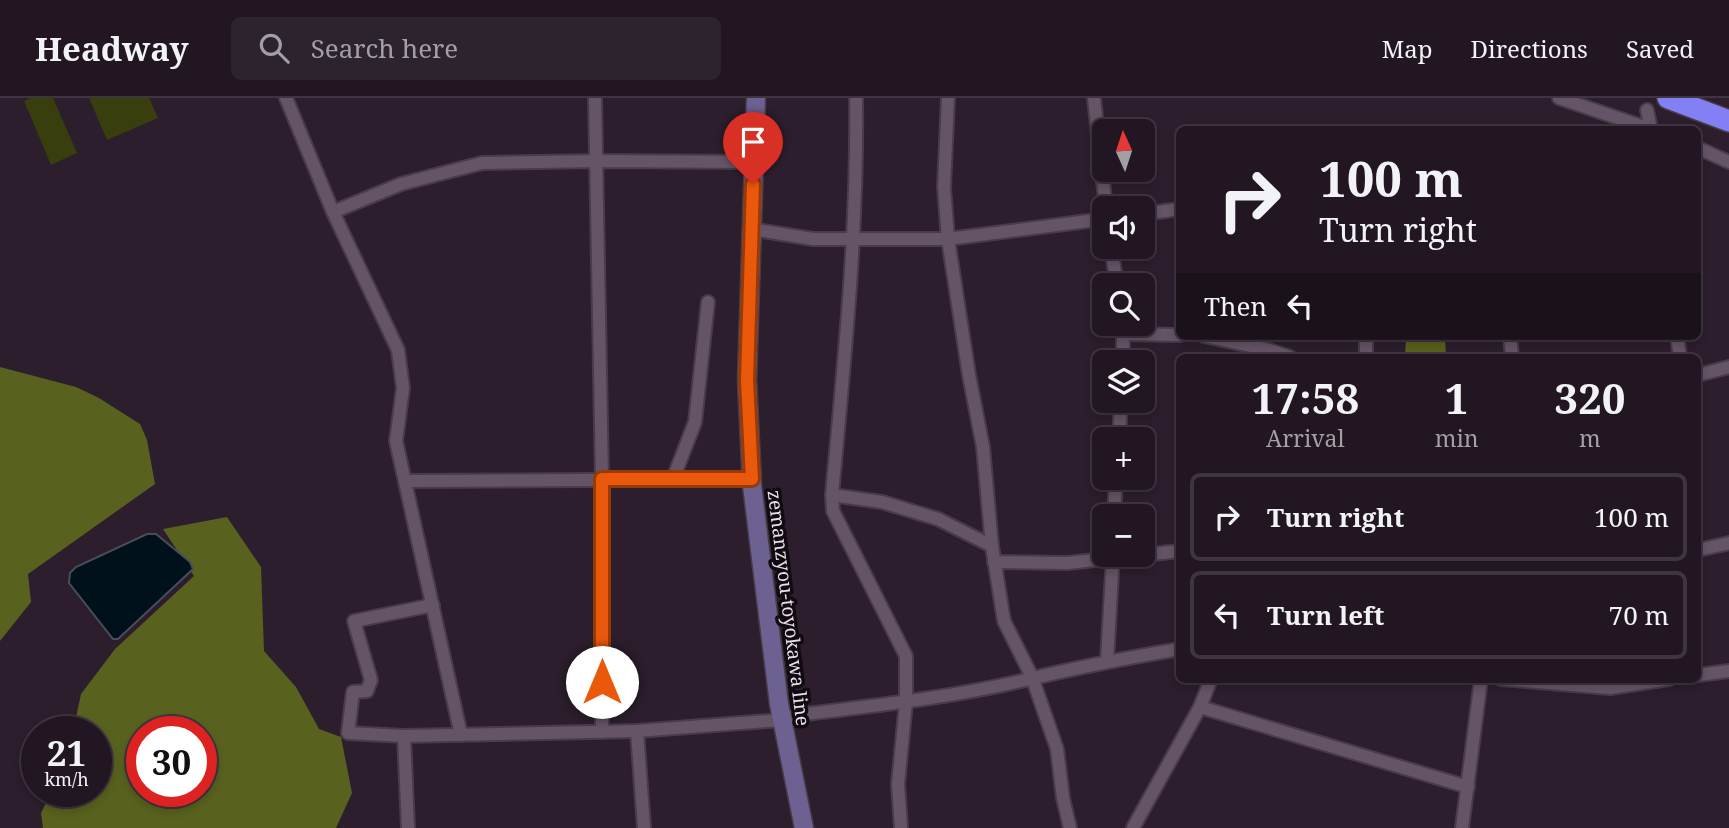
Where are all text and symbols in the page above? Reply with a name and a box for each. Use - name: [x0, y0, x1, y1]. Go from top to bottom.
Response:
- search box: [231, 17, 721, 80]
- text: Headway: [35, 26, 189, 71]
- icon: search: [255, 29, 293, 67]
- text: Search here: [311, 30, 458, 66]
- text: Map: [1382, 32, 1433, 65]
- text: Directions: [1471, 32, 1588, 65]
- text: Saved: [1626, 32, 1694, 65]
- pin: [723, 112, 783, 184]
- north arrow: [1092, 119, 1155, 182]
- map controls: [1092, 119, 1155, 567]
- icon: arrive: [734, 123, 772, 161]
- text: 100 m: [1319, 145, 1463, 211]
- icon: right: [1204, 154, 1295, 245]
- button: sound: [1092, 196, 1155, 259]
- text: Turn right: [1319, 208, 1477, 251]
- button: search: [1092, 273, 1155, 336]
- icon: left: [1281, 287, 1319, 325]
- text: Then: [1204, 288, 1267, 324]
- button: layers: [1092, 350, 1155, 413]
- text: 17:58: [1252, 369, 1359, 426]
- text: 1: [1445, 369, 1469, 426]
- text: 320: [1554, 369, 1625, 426]
- text: Arrival: [1266, 422, 1345, 454]
- text: min: [1435, 422, 1479, 454]
- text: m: [1579, 422, 1601, 454]
- button: +: [1092, 427, 1155, 490]
- street label: zemanzyou-toyokawa line: [762, 489, 816, 727]
- icon: right: [1208, 498, 1246, 536]
- text: Turn right: [1267, 499, 1404, 535]
- text: 100 m: [1594, 499, 1669, 535]
- button: −: [1092, 504, 1155, 567]
- icon: left: [1208, 596, 1246, 634]
- text: Turn left: [1267, 597, 1384, 633]
- text: 70 m: [1609, 597, 1669, 633]
- position arrow: [565, 645, 639, 719]
- speed limit sign: 30: [126, 716, 217, 807]
- text: 21: [47, 729, 86, 776]
- text: km/h: [44, 767, 89, 791]

